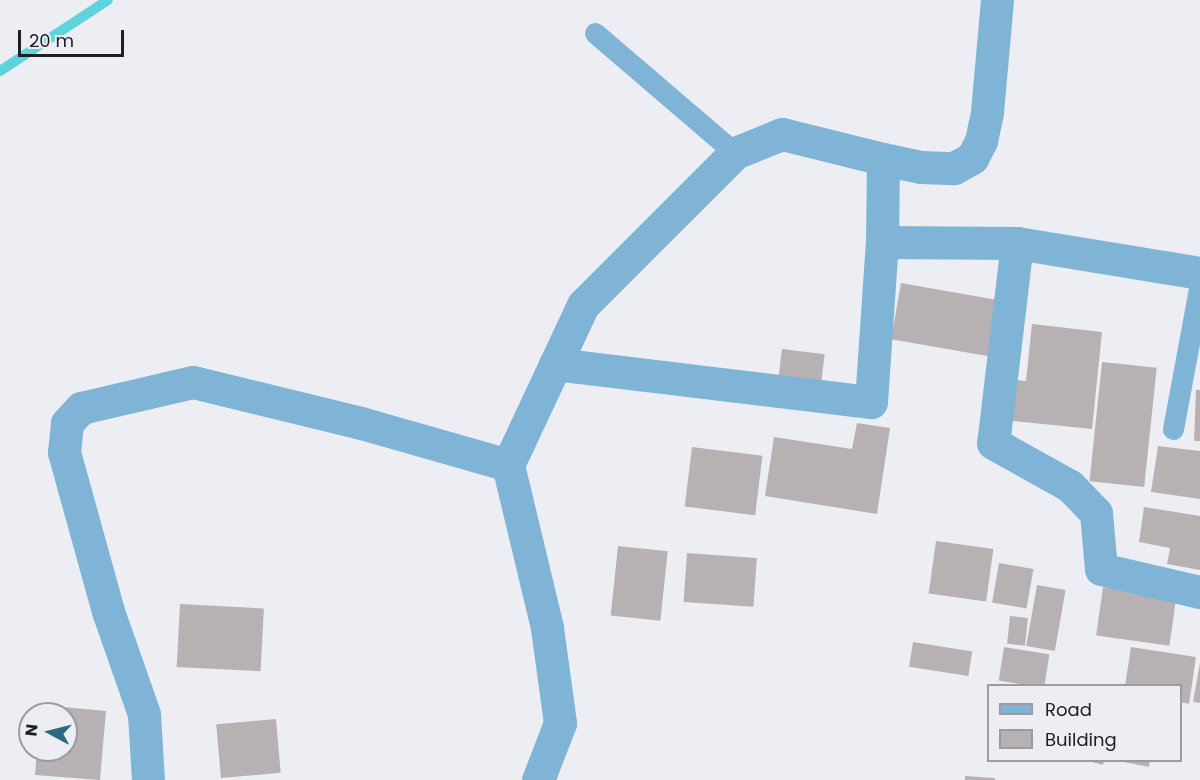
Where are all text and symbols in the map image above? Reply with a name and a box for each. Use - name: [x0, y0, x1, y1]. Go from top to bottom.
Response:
- scale bar: [21, 18, 128, 56]
- text: 20 m: [29, 28, 74, 53]
- legend: [987, 684, 1182, 762]
- text: Road: [1045, 697, 1092, 722]
- north arrow: [18, 702, 78, 762]
- text: N: [19, 723, 44, 737]
- text: Building: [1045, 727, 1117, 752]

